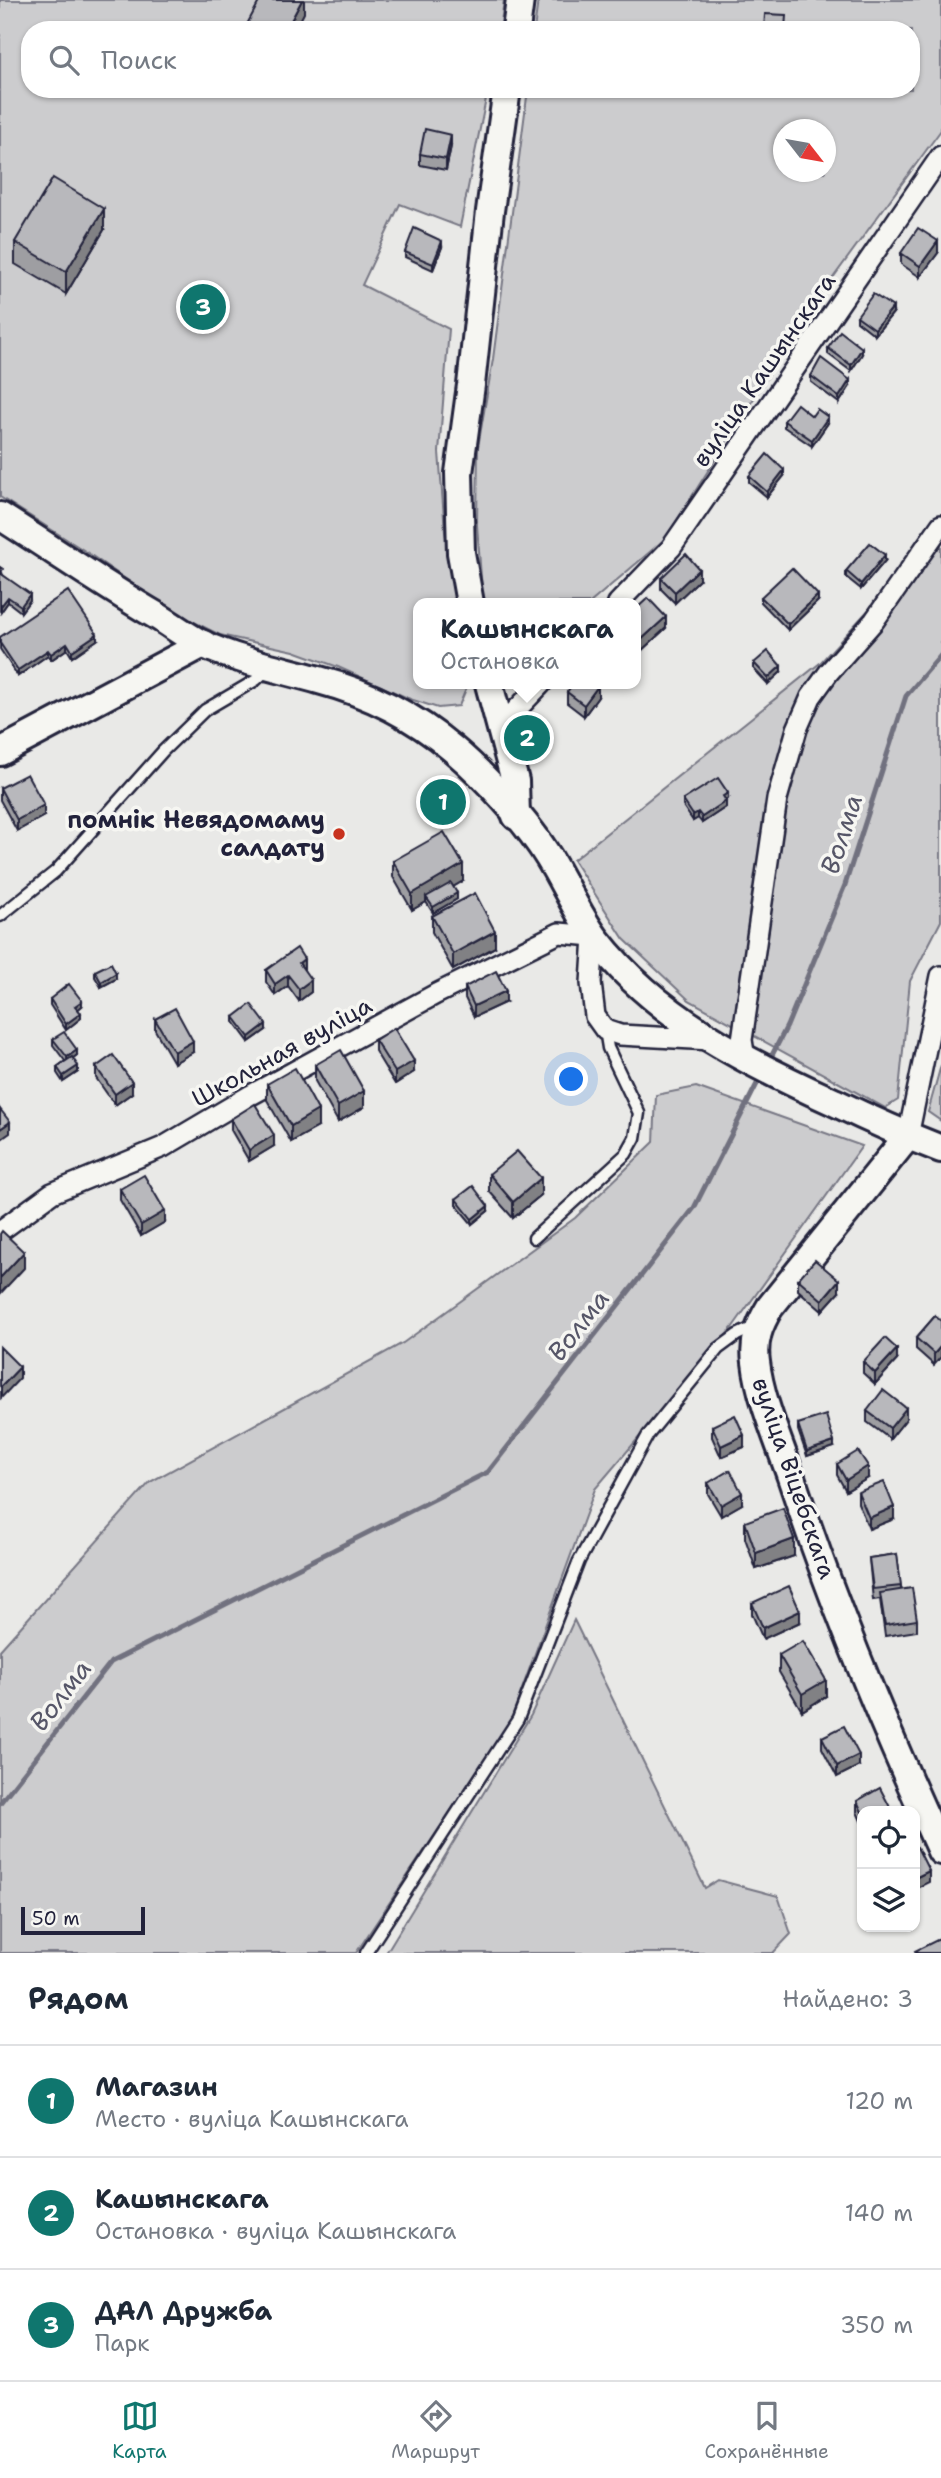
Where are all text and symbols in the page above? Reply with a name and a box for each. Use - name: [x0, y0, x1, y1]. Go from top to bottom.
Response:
- search box: [21, 21, 920, 98]
- icon: search: [45, 41, 83, 79]
- text: Поиск: [101, 42, 177, 77]
- north arrow: [773, 119, 836, 182]
- street label: вуліца Кашынскага: [685, 267, 843, 473]
- pin: 3: [180, 281, 226, 333]
- popup: [413, 598, 641, 689]
- text: Кашынскага: [440, 611, 614, 646]
- text: Остановка: [440, 646, 559, 676]
- pin: 2: [504, 712, 550, 764]
- pin: 1: [420, 776, 466, 828]
- water label: Волма: [812, 790, 870, 878]
- place label: помнік Невядомаму салдату: [67, 804, 325, 864]
- marker: помнік Невядомаму салдату: [331, 826, 347, 842]
- street label: Школьная вуліца: [186, 989, 378, 1115]
- your location: [554, 1062, 588, 1096]
- water label: Волма: [539, 1282, 617, 1368]
- street label: вуліца Віцебскага: [745, 1373, 843, 1583]
- water label: Волма: [21, 1652, 99, 1738]
- map controls: [857, 1806, 920, 1932]
- button: locate: [857, 1806, 920, 1869]
- button: layers: [857, 1869, 920, 1932]
- scale bar: [21, 1904, 145, 1936]
- text: 50 m: [32, 1906, 80, 1931]
- text: Рядом: [28, 1978, 128, 2019]
- text: Найдено: 3: [783, 1984, 913, 2014]
- text: Магазин: [95, 2069, 218, 2104]
- text: 1: [46, 2086, 56, 2116]
- text: 120 m: [845, 2086, 913, 2116]
- text: Место · вуліца Кашынскага: [95, 2104, 409, 2134]
- text: Кашынскага: [95, 2181, 269, 2216]
- text: 2: [43, 2198, 59, 2228]
- text: 140 m: [845, 2198, 913, 2228]
- text: Остановка · вуліца Кашынскага: [95, 2216, 456, 2246]
- text: ДАЛ Дружба: [95, 2293, 272, 2328]
- text: 3: [43, 2310, 59, 2340]
- text: 350 m: [840, 2310, 913, 2340]
- text: Парк: [95, 2328, 150, 2358]
- tab: Карта: [112, 2397, 167, 2464]
- tab: Маршрут: [391, 2397, 480, 2464]
- tab: Сохранённые: [705, 2397, 829, 2464]

